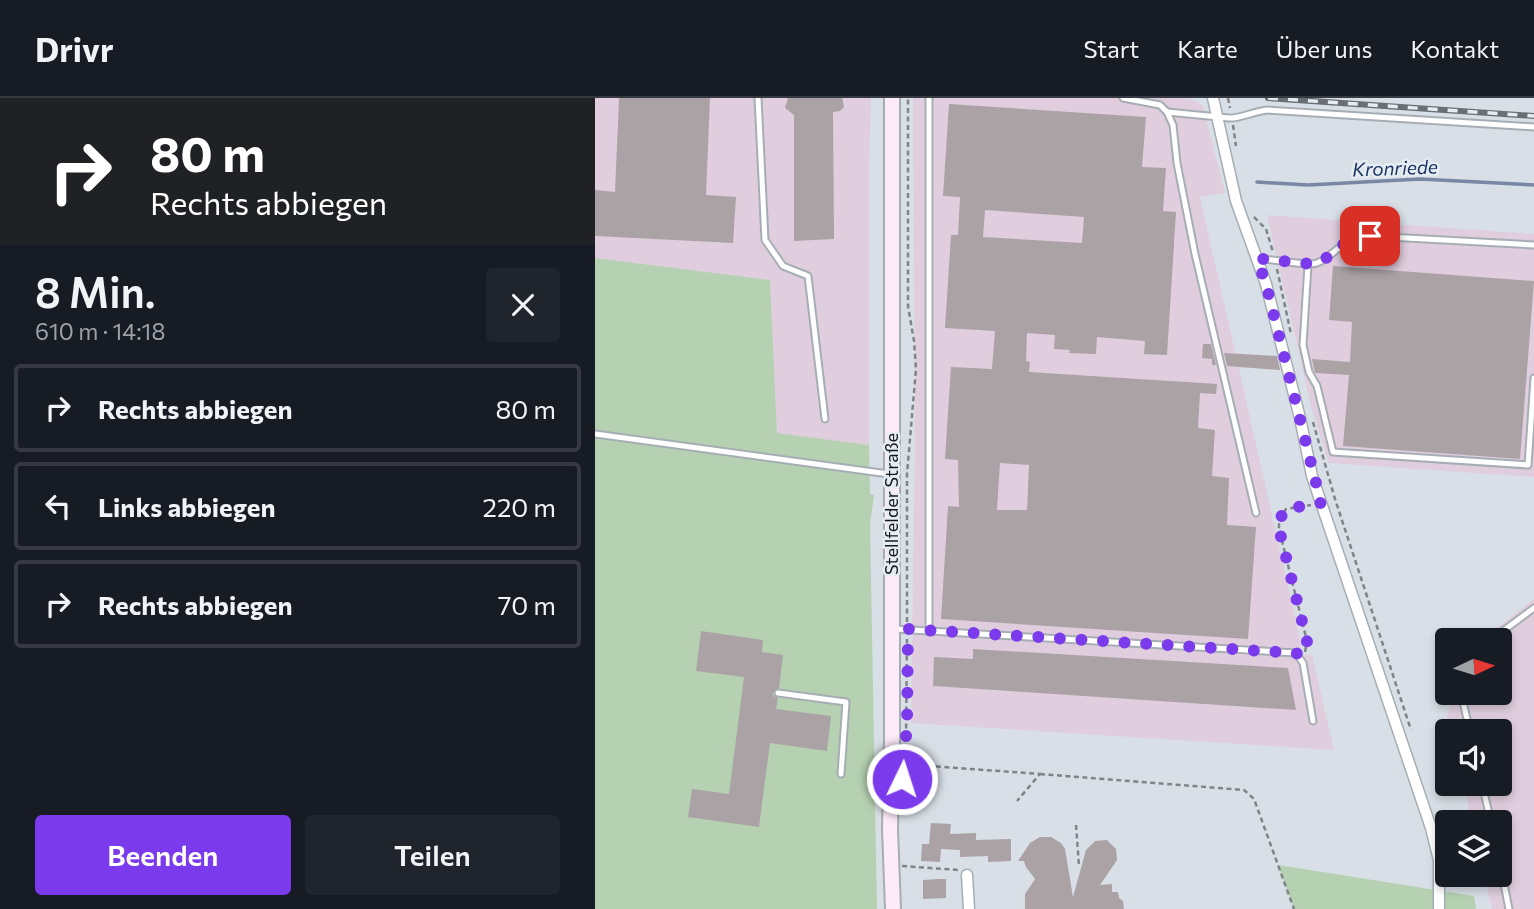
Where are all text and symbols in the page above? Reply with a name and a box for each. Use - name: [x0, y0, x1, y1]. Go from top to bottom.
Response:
- text: Drivr: [35, 28, 114, 69]
- text: Start: [1084, 34, 1139, 63]
- text: Karte: [1177, 34, 1238, 63]
- text: Über uns: [1276, 34, 1372, 63]
- text: Kontakt: [1410, 34, 1499, 63]
- text: 80 m: [150, 122, 265, 182]
- icon: right: [35, 126, 126, 217]
- water label: Kronriede: [1352, 155, 1438, 180]
- text: Rechts abbiegen: [150, 182, 387, 222]
- pin: [1340, 206, 1400, 266]
- icon: arrive: [1351, 217, 1389, 255]
- text: 8 Min.: [35, 265, 156, 317]
- button: close: [486, 268, 560, 342]
- text: 610 m · 14:18: [35, 317, 165, 345]
- icon: right: [39, 389, 77, 427]
- text: Rechts abbiegen: [98, 393, 293, 424]
- text: 80 m: [496, 393, 556, 424]
- street label: Stellfelder Straße: [880, 433, 902, 575]
- icon: left: [39, 487, 77, 525]
- text: Links abbiegen: [98, 491, 276, 522]
- text: 220 m: [483, 491, 556, 522]
- icon: right: [39, 585, 77, 623]
- text: Rechts abbiegen: [98, 589, 293, 620]
- text: 70 m: [498, 589, 556, 620]
- north arrow: [1435, 628, 1512, 705]
- map controls: [1435, 628, 1512, 887]
- button: sound: [1435, 719, 1512, 796]
- position arrow: [865, 742, 939, 816]
- button: layers: [1435, 810, 1512, 887]
- button: Beenden: [35, 815, 291, 895]
- button: Teilen: [305, 815, 560, 895]

